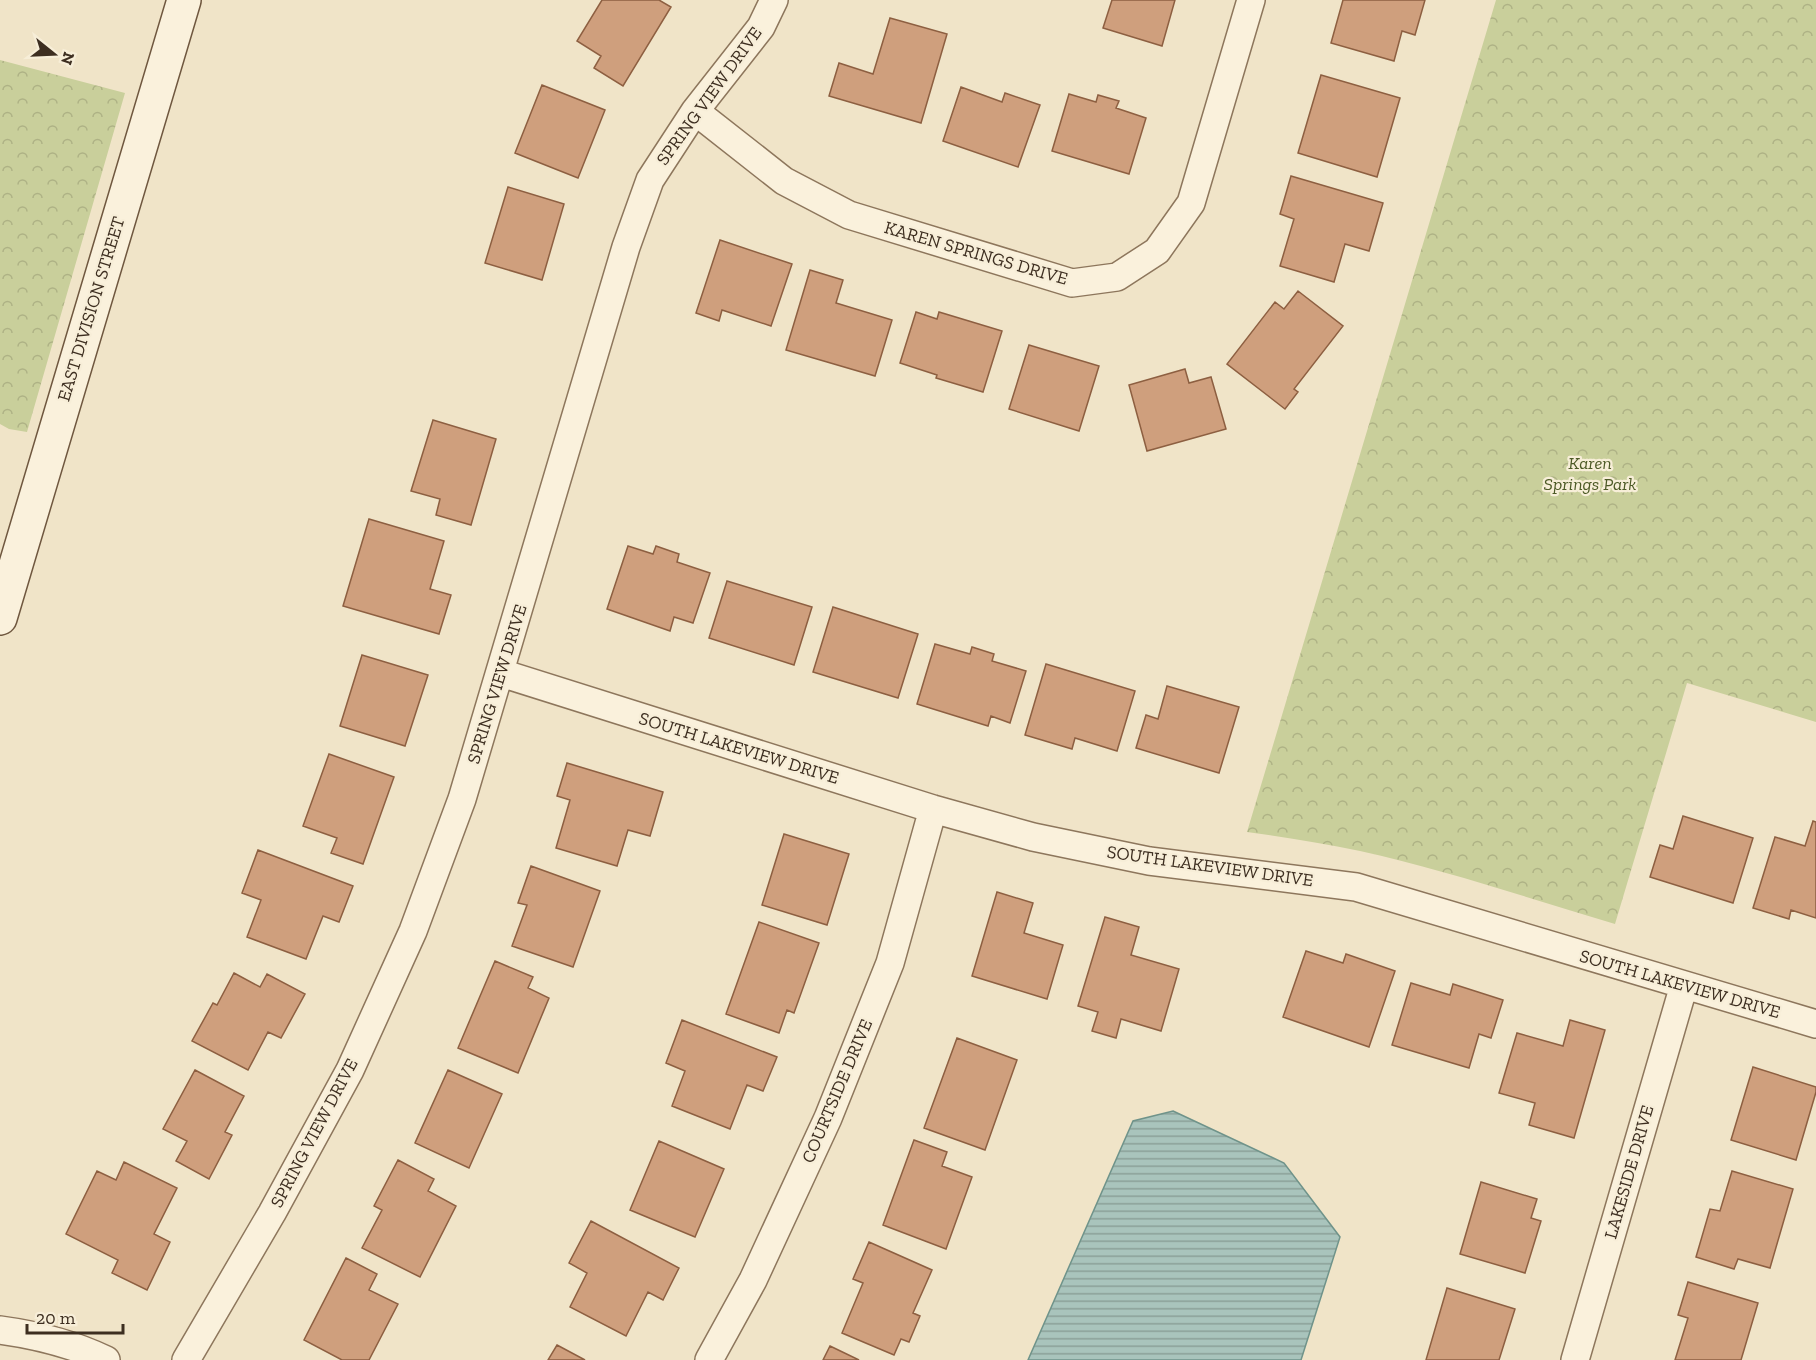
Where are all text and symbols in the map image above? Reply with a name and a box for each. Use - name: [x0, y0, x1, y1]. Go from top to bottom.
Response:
- street label: SPRING VIEW DRIVE: [651, 23, 767, 169]
- north arrow: [24, 24, 84, 84]
- text: N: [57, 50, 79, 67]
- street label: EAST DIVISION STREET: [52, 214, 130, 404]
- street label: KAREN SPRINGS DRIVE: [882, 216, 1070, 290]
- park label: Karen Springs Park: [1544, 452, 1636, 495]
- street label: SPRING VIEW DRIVE: [462, 602, 532, 766]
- street label: SOUTH LAKEVIEW DRIVE: [636, 707, 842, 789]
- street label: SOUTH LAKEVIEW DRIVE: [1106, 841, 1314, 891]
- street label: SOUTH LAKEVIEW DRIVE: [1577, 945, 1783, 1023]
- street label: COURTSIDE DRIVE: [797, 1016, 877, 1166]
- street label: SPRING VIEW DRIVE: [265, 1055, 363, 1211]
- street label: LAKESIDE DRIVE: [1599, 1103, 1659, 1241]
- scale bar: [27, 1297, 123, 1335]
- text: 20 m: [36, 1307, 76, 1329]

